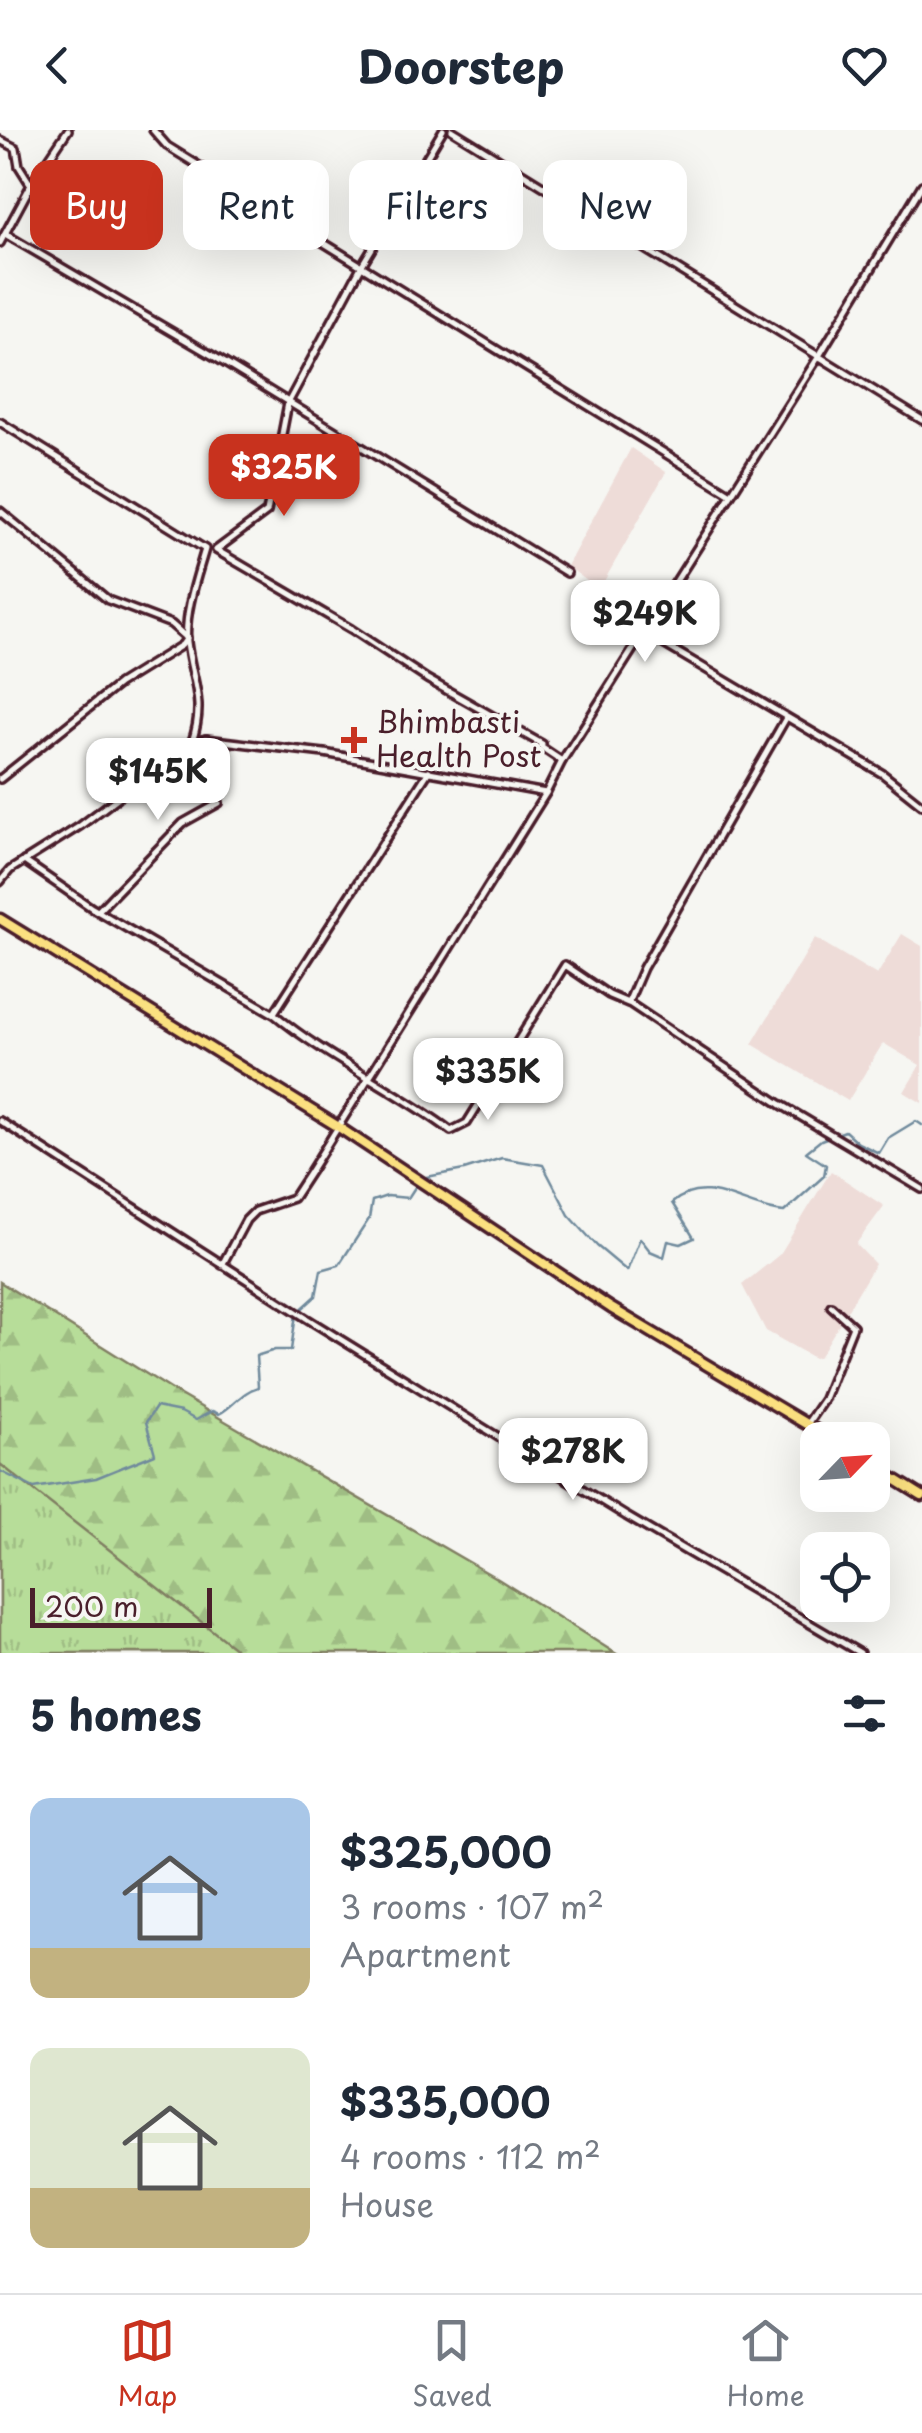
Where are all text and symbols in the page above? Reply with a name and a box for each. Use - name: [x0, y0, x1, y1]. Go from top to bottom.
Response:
- text: Doorstep: [358, 31, 564, 99]
- icon: back: [30, 38, 85, 93]
- icon: heart: [837, 38, 892, 93]
- chip: Buy: [30, 160, 163, 250]
- chip: Rent: [183, 160, 329, 250]
- chip: Filters: [349, 160, 523, 250]
- chip: New: [543, 160, 687, 250]
- pin: $325K: [214, 434, 354, 519]
- text: $325K: [231, 442, 337, 490]
- pin: $249K: [575, 580, 715, 665]
- text: $249K: [593, 588, 697, 636]
- place label: Bhimbasti Health Post: [376, 698, 541, 777]
- marker: Bhimbasti Health Post: [341, 727, 367, 753]
- pin: $145K: [88, 738, 228, 823]
- text: $145K: [108, 746, 208, 794]
- pin: $335K: [418, 1038, 558, 1123]
- text: $335K: [435, 1046, 541, 1094]
- pin: $278K: [503, 1418, 643, 1503]
- north arrow: [800, 1422, 890, 1512]
- map controls: [800, 1422, 890, 1622]
- text: $278K: [521, 1426, 625, 1474]
- button: locate: [800, 1532, 890, 1622]
- scale bar: [30, 1583, 212, 1628]
- text: 200 m: [45, 1584, 138, 1627]
- text: 5 homes: [30, 1682, 202, 1745]
- icon: filters: [837, 1686, 892, 1741]
- text: $325,000: [340, 1819, 552, 1882]
- icon: home: [110, 1838, 230, 1958]
- text: 3 rooms · 107 m²: [340, 1882, 604, 1930]
- text: Apartment: [340, 1930, 511, 1978]
- text: $335,000: [340, 2069, 551, 2132]
- icon: home: [110, 2088, 230, 2208]
- text: 4 rooms · 112 m²: [340, 2132, 601, 2180]
- text: House: [340, 2180, 434, 2228]
- tab: Map: [117, 2313, 177, 2416]
- tab: Saved: [412, 2313, 492, 2416]
- tab: Home: [727, 2313, 805, 2416]

